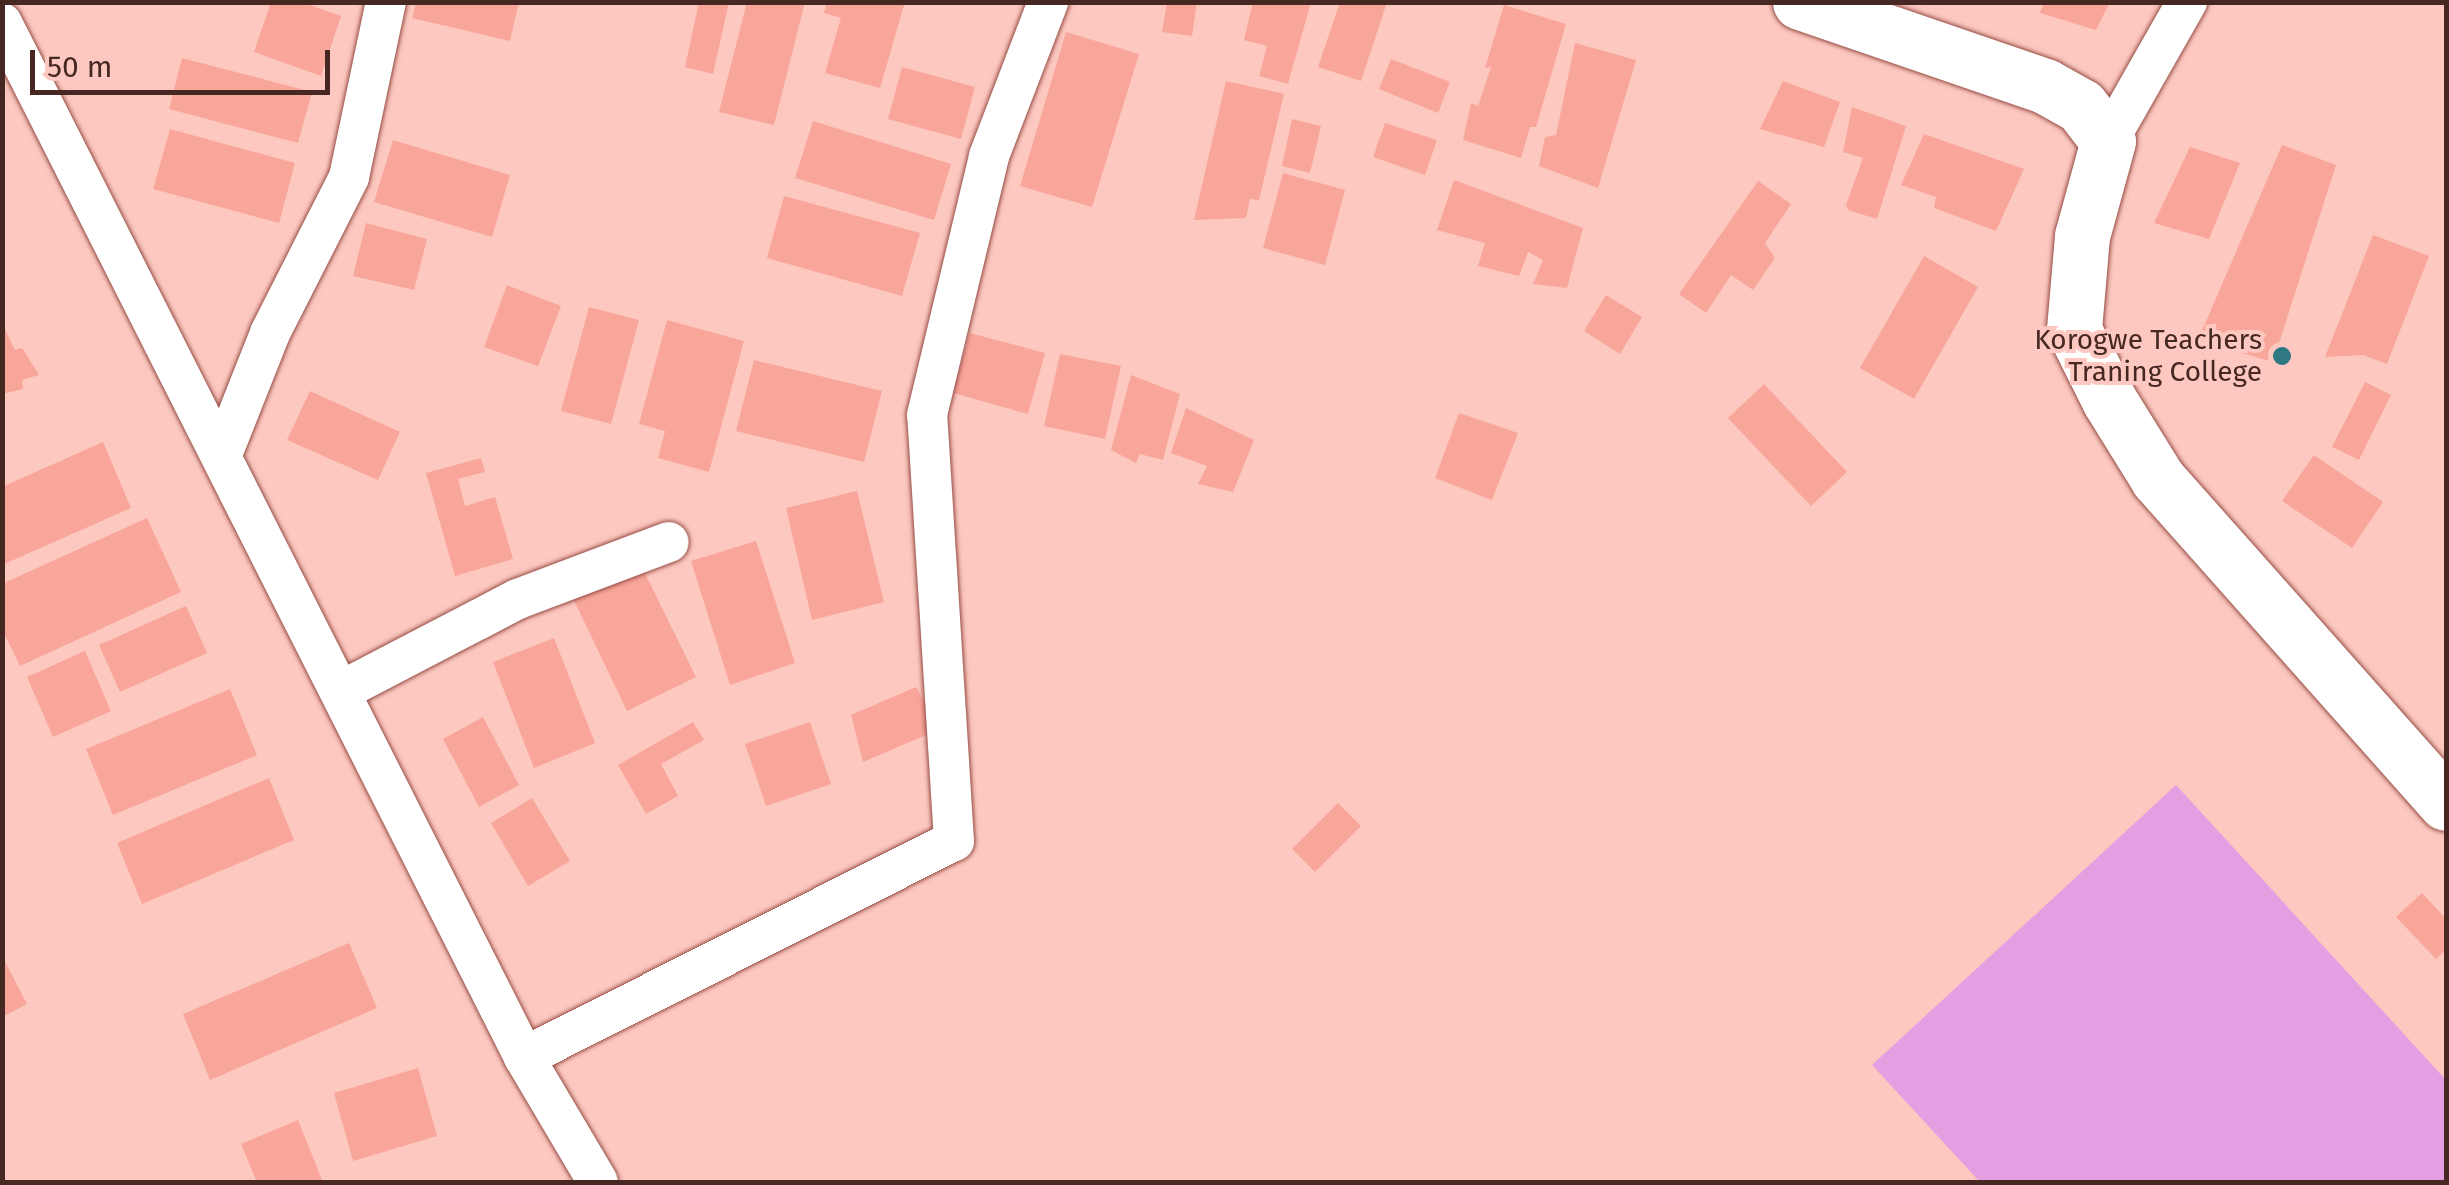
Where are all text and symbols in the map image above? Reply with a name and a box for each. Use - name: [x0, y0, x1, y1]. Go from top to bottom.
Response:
- scale bar: [35, 30, 335, 92]
- text: 50 m: [47, 49, 112, 85]
- place label: Korogwe Teachers Traning College: [2034, 323, 2262, 389]
- marker: Korogwe Teachers Traning College: [2271, 345, 2293, 367]

